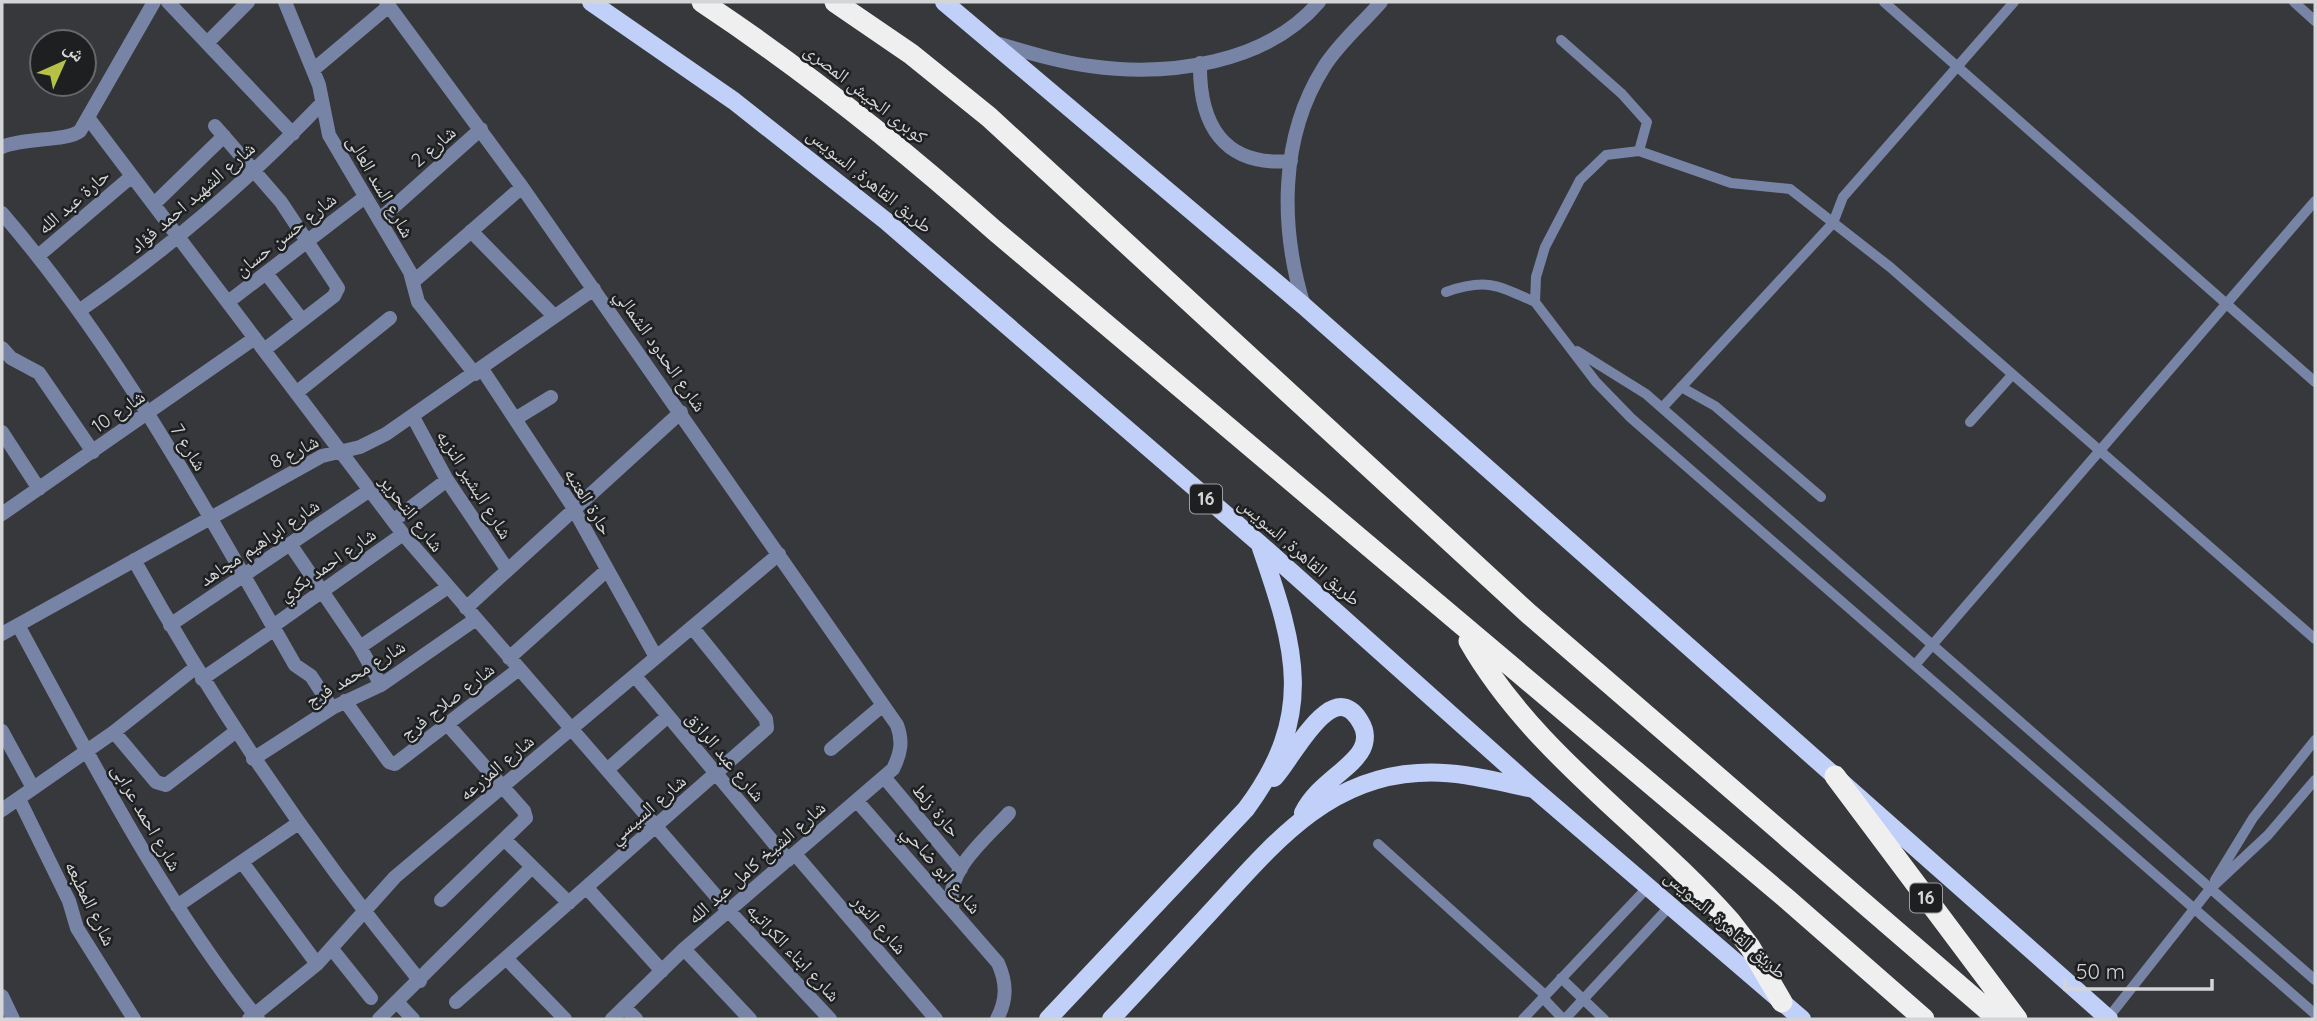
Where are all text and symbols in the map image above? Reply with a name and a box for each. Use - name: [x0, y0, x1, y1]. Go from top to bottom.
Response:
- north arrow: [28, 28, 98, 98]
- text: ش: [59, 35, 91, 67]
- street label: كوبرى الجيش المصرى: [800, 37, 932, 149]
- street label: شارع 2: [406, 120, 460, 172]
- street label: طريق القاهرة, السويس: [802, 122, 938, 238]
- street label: شارع السد العالى: [342, 130, 420, 242]
- street label: شارع الشهيد احمد فؤاد: [124, 136, 260, 258]
- street label: حارة عبد الله: [32, 163, 114, 239]
- street label: شارع حسن حسان: [229, 187, 341, 281]
- street label: شارع الحدود الشمالي: [607, 284, 712, 418]
- street label: شارع 10: [87, 384, 149, 438]
- street label: شارع 7: [165, 419, 213, 475]
- street label: شارع البشير النزيه: [432, 425, 518, 543]
- street label: شارع 8: [266, 429, 322, 473]
- street label: حارة العتبه: [560, 463, 618, 539]
- street label: شارع التحرير: [374, 469, 450, 556]
- road number: 16: [1190, 485, 1222, 514]
- street label: طريق القاهرة, السويس: [1234, 491, 1366, 611]
- street label: شارع ابراهيم مجاهد: [194, 493, 324, 592]
- street label: شارع احمد بكري: [274, 522, 382, 609]
- street label: شارع محمد فرج: [301, 634, 409, 712]
- street label: شارع صلاح فرج: [395, 657, 499, 745]
- street label: شارع عبد الرازق: [681, 706, 771, 806]
- street label: شارع المزرعه: [453, 729, 539, 805]
- street label: شارع احمد عرابى: [107, 759, 187, 875]
- street label: شارع السيسي: [603, 769, 693, 852]
- street label: حارة زلط: [907, 778, 967, 842]
- street label: شارع الشيخ كامل عبد الله: [682, 795, 831, 930]
- street label: شارع ابو ضاحي: [894, 820, 987, 921]
- street label: شارع المطبعه: [60, 857, 122, 949]
- street label: طريق القاهرة, السويس: [1660, 864, 1792, 984]
- road number: 16: [1910, 884, 1942, 912]
- street label: شارع النور: [847, 888, 913, 959]
- street label: شارع ابناء الكراتيه: [742, 898, 846, 1006]
- scale bar: [2065, 948, 2212, 992]
- text: 50 m: [2076, 958, 2125, 984]

